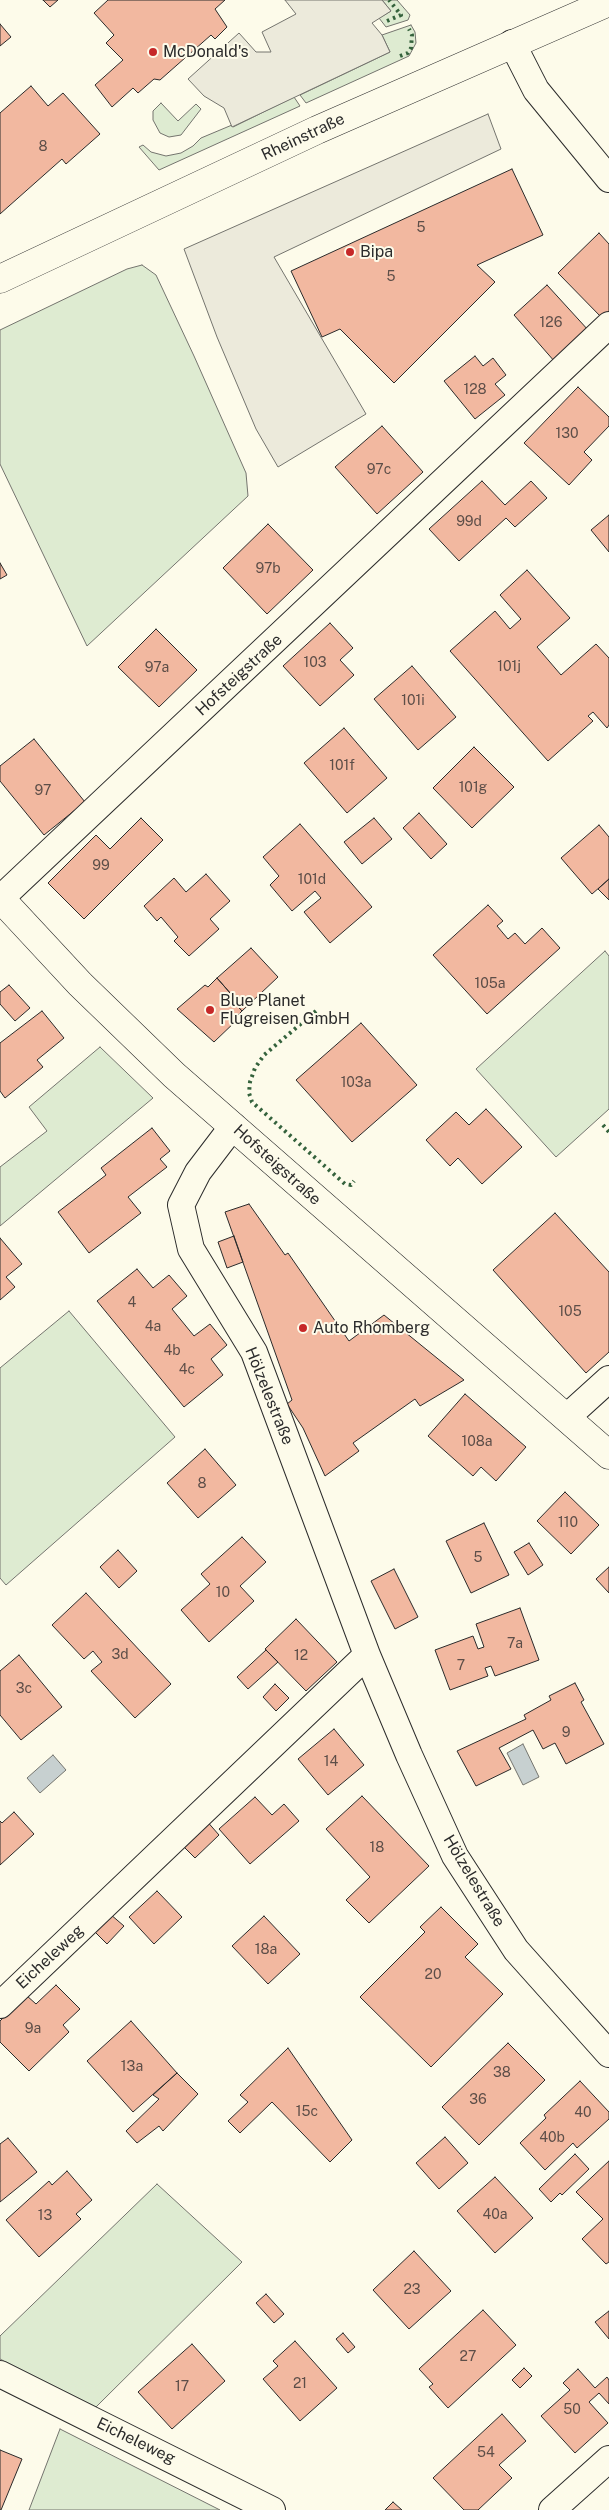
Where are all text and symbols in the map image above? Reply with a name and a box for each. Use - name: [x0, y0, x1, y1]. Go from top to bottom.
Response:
- place label: McDonald's: [163, 42, 249, 62]
- marker: McDonald's: [147, 46, 159, 58]
- street label: Rheinstraße: [258, 109, 348, 165]
- house number: 8: [38, 139, 48, 155]
- house number: 5: [417, 220, 425, 236]
- place label: Bipa: [360, 242, 393, 262]
- marker: Bipa: [344, 246, 356, 258]
- house number: 5: [387, 269, 395, 285]
- house number: 126: [540, 315, 562, 331]
- house number: 128: [463, 382, 487, 398]
- house number: 130: [556, 426, 578, 442]
- house number: 97c: [367, 462, 391, 478]
- house number: 99d: [456, 514, 482, 530]
- house number: 97b: [255, 561, 281, 577]
- street label: Hofsteigstraße: [192, 630, 286, 720]
- house number: 103: [304, 655, 326, 671]
- house number: 101j: [497, 659, 521, 675]
- house number: 97a: [145, 660, 169, 676]
- house number: 101i: [401, 693, 425, 709]
- house number: 101f: [329, 758, 355, 774]
- house number: 101g: [459, 780, 487, 796]
- house number: 97: [35, 783, 51, 799]
- house number: 99: [92, 858, 110, 874]
- house number: 101d: [298, 872, 326, 888]
- house number: 105a: [475, 976, 505, 992]
- place label: Blue Planet Flugreisen GmbH: [220, 991, 350, 1029]
- marker: Blue Planet Flugreisen GmbH: [204, 1004, 216, 1016]
- house number: 103a: [341, 1075, 371, 1091]
- street label: Hofsteigstraße: [229, 1121, 325, 1209]
- house number: 4: [128, 1295, 136, 1311]
- house number: 105: [558, 1304, 582, 1320]
- place label: Auto Rhomberg: [313, 1318, 430, 1338]
- house number: 4a: [145, 1319, 161, 1335]
- marker: Auto Rhomberg: [297, 1322, 309, 1334]
- house number: 4b: [163, 1343, 181, 1359]
- street label: Hölzelestraße: [241, 1344, 297, 1448]
- house number: 4c: [179, 1362, 195, 1378]
- house number: 108a: [462, 1434, 492, 1450]
- house number: 8: [197, 1476, 207, 1492]
- house number: 110: [558, 1515, 578, 1531]
- house number: 5: [474, 1550, 482, 1566]
- house number: 10: [216, 1585, 230, 1601]
- house number: 7a: [507, 1636, 523, 1652]
- house number: 3d: [111, 1647, 129, 1663]
- house number: 12: [294, 1648, 308, 1664]
- house number: 7: [457, 1658, 465, 1674]
- house number: 3c: [16, 1681, 32, 1697]
- house number: 9: [562, 1725, 570, 1741]
- house number: 14: [324, 1754, 338, 1770]
- street label: Hölzelestraße: [439, 1832, 509, 1930]
- house number: 18: [370, 1840, 384, 1856]
- street label: Eicheleweg: [12, 1921, 88, 1993]
- house number: 18a: [255, 1942, 277, 1958]
- house number: 20: [425, 1967, 441, 1983]
- house number: 9a: [25, 2021, 41, 2037]
- house number: 13a: [121, 2059, 143, 2075]
- house number: 38: [493, 2065, 511, 2081]
- house number: 36: [469, 2092, 487, 2108]
- house number: 15c: [296, 2104, 318, 2120]
- house number: 40: [574, 2105, 592, 2121]
- house number: 40b: [539, 2130, 565, 2146]
- house number: 40a: [482, 2207, 508, 2223]
- house number: 13: [38, 2208, 52, 2224]
- house number: 23: [403, 2282, 421, 2298]
- house number: 27: [460, 2349, 476, 2365]
- house number: 21: [293, 2376, 307, 2392]
- house number: 17: [175, 2379, 189, 2395]
- house number: 50: [563, 2402, 581, 2418]
- street label: Eicheleweg: [93, 2414, 179, 2468]
- house number: 54: [477, 2445, 495, 2461]

